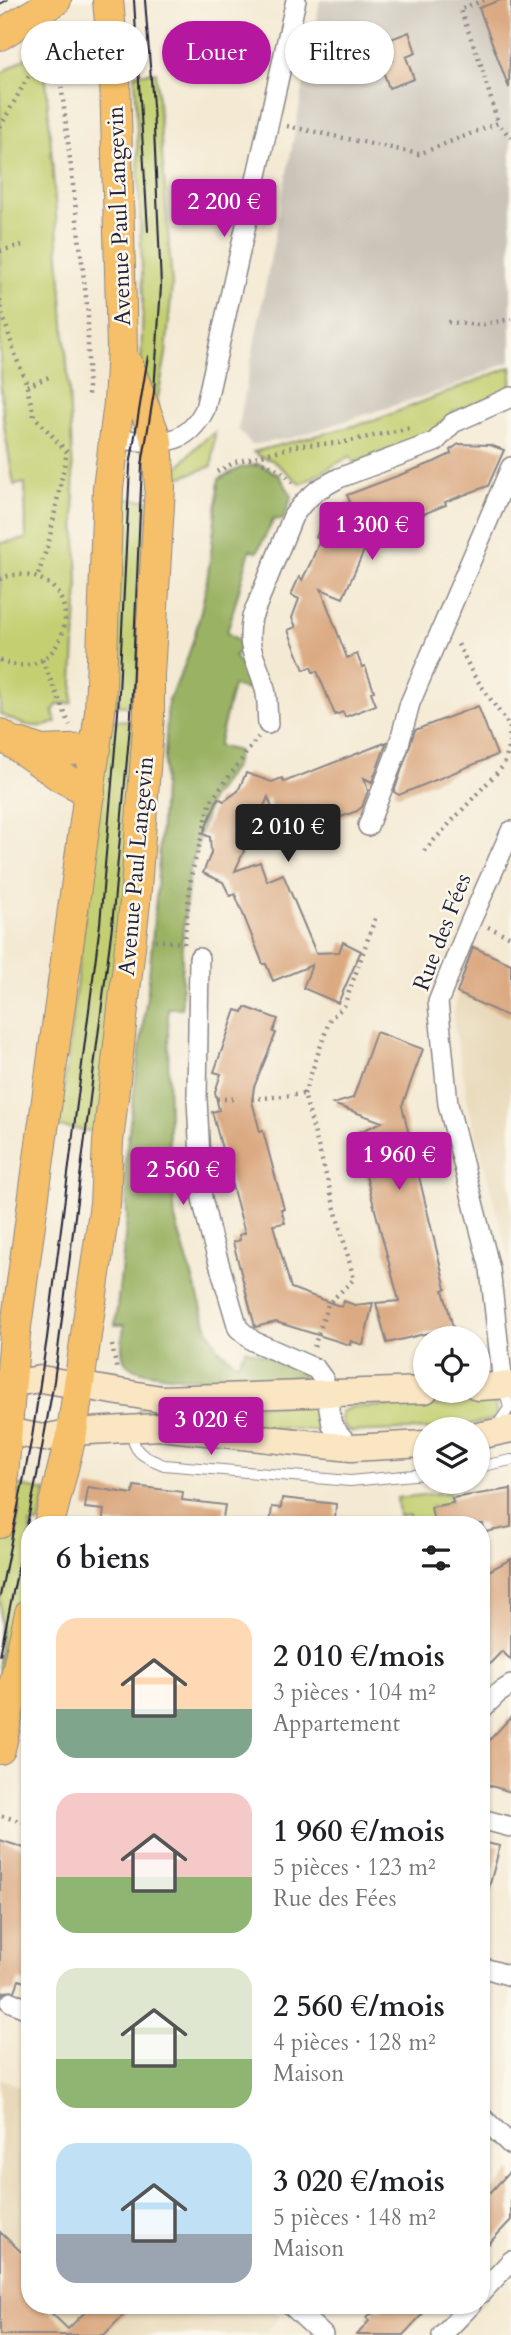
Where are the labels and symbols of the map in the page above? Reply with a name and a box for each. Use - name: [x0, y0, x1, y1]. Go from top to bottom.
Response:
- street label: Avenue Paul Langevin: [100, 105, 138, 327]
- pin: 2 200 €: [159, 180, 289, 239]
- pin: 1 300 €: [307, 503, 437, 562]
- street label: Avenue Paul Langevin: [111, 755, 161, 977]
- pin: 2 010 €: [223, 804, 353, 864]
- street label: Rue des Fées: [405, 869, 479, 995]
- pin: 1 960 €: [334, 1132, 464, 1192]
- pin: 2 560 €: [118, 1148, 248, 1207]
- pin: 3 020 €: [146, 1398, 276, 1457]

